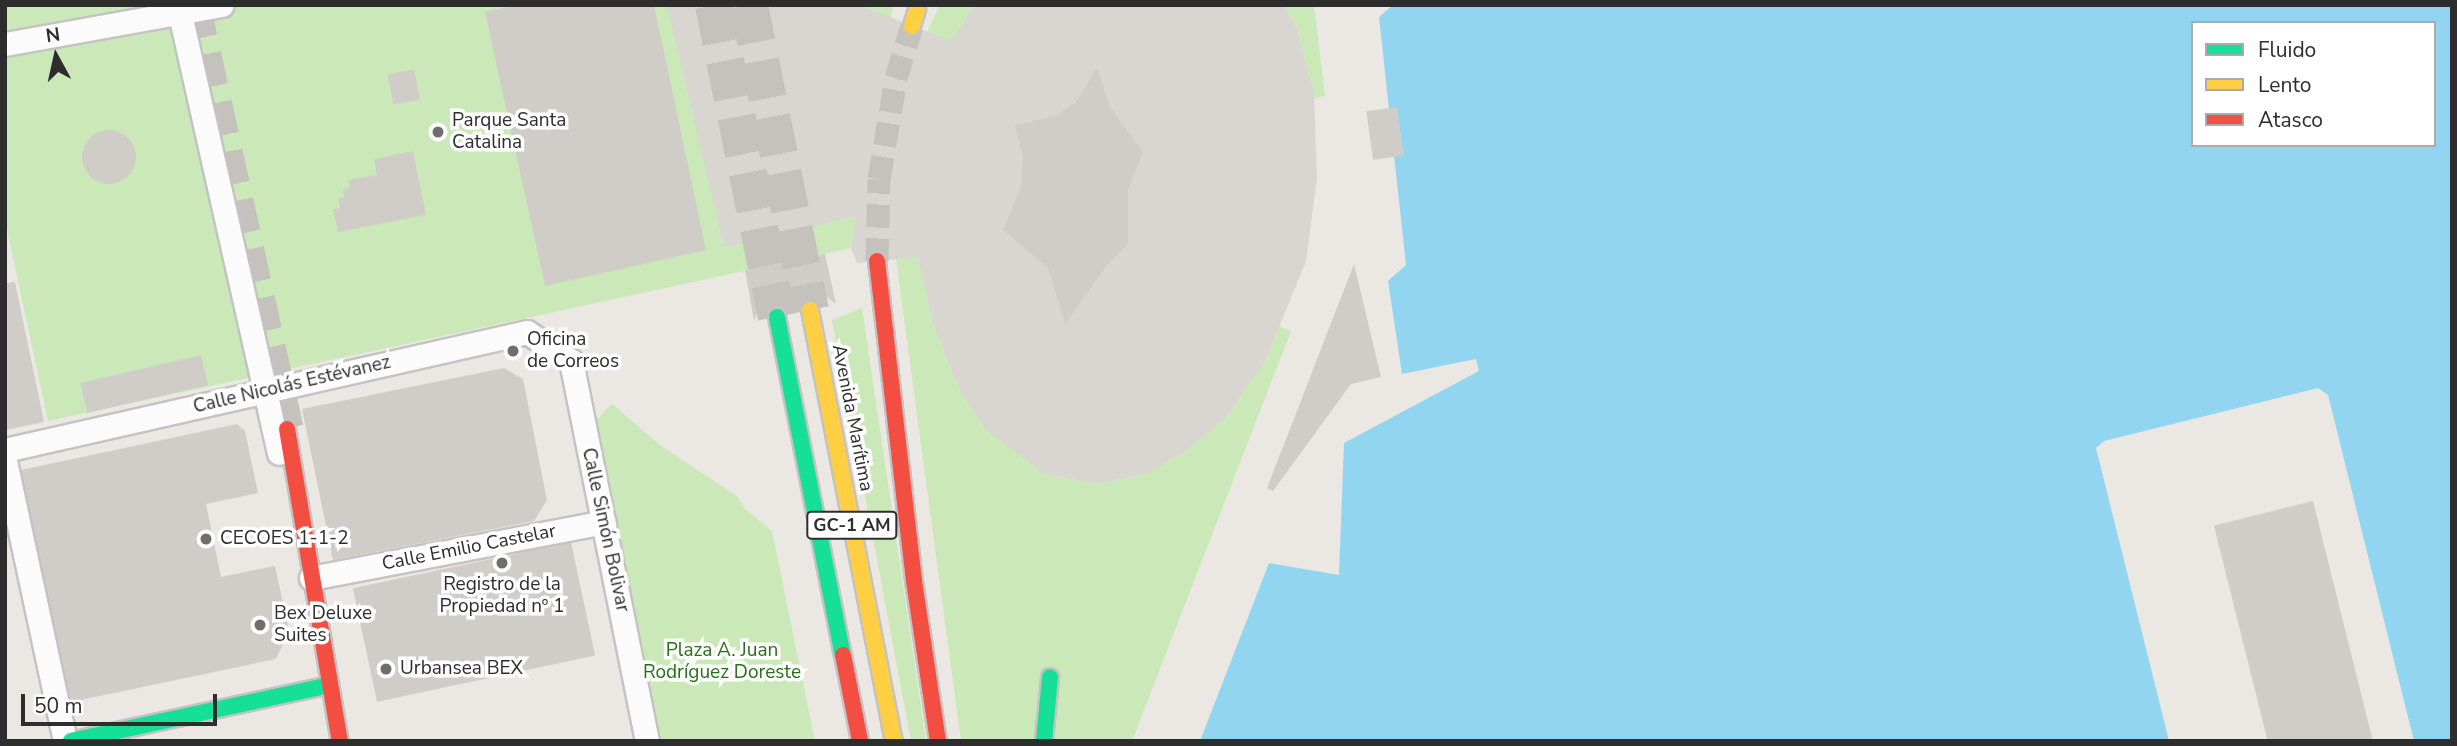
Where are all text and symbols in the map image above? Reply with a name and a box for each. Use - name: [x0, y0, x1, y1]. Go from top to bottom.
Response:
- north arrow: [21, 21, 91, 91]
- text: N: [44, 21, 62, 49]
- legend: [2191, 21, 2436, 147]
- text: Fluido: [2258, 36, 2316, 64]
- text: Lento: [2258, 71, 2311, 99]
- text: Atasco: [2258, 106, 2323, 134]
- place label: Parque Santa Catalina: [452, 110, 566, 154]
- marker: Parque Santa Catalina: [430, 124, 446, 140]
- place label: Oficina de Correos: [527, 329, 619, 373]
- marker: Oficina de Correos: [505, 343, 521, 359]
- street label: Avenida Marítima: [827, 343, 877, 493]
- street label: Calle Nicolás Estévanez: [191, 351, 393, 419]
- street label: Calle Simón Bolivar: [576, 446, 634, 614]
- road number: GC-1 AM: [805, 510, 899, 540]
- street label: Calle Emilio Castelar: [380, 520, 558, 576]
- place label: CECOES 1-1-2: [220, 528, 349, 550]
- marker: CECOES 1-1-2: [198, 531, 214, 547]
- marker: Registro de la Propiedad nº 1: [494, 555, 510, 571]
- place label: Registro de la Propiedad nº 1: [440, 574, 564, 618]
- place label: Bex Deluxe Suites: [274, 603, 372, 647]
- marker: Bex Deluxe Suites: [252, 617, 268, 633]
- park label: Plaza A. Juan Rodríguez Doreste: [643, 640, 801, 684]
- place label: Urbansea BEX: [400, 658, 523, 680]
- marker: Urbansea BEX: [378, 661, 394, 677]
- scale bar: [24, 680, 220, 724]
- text: 50 m: [34, 692, 83, 720]

